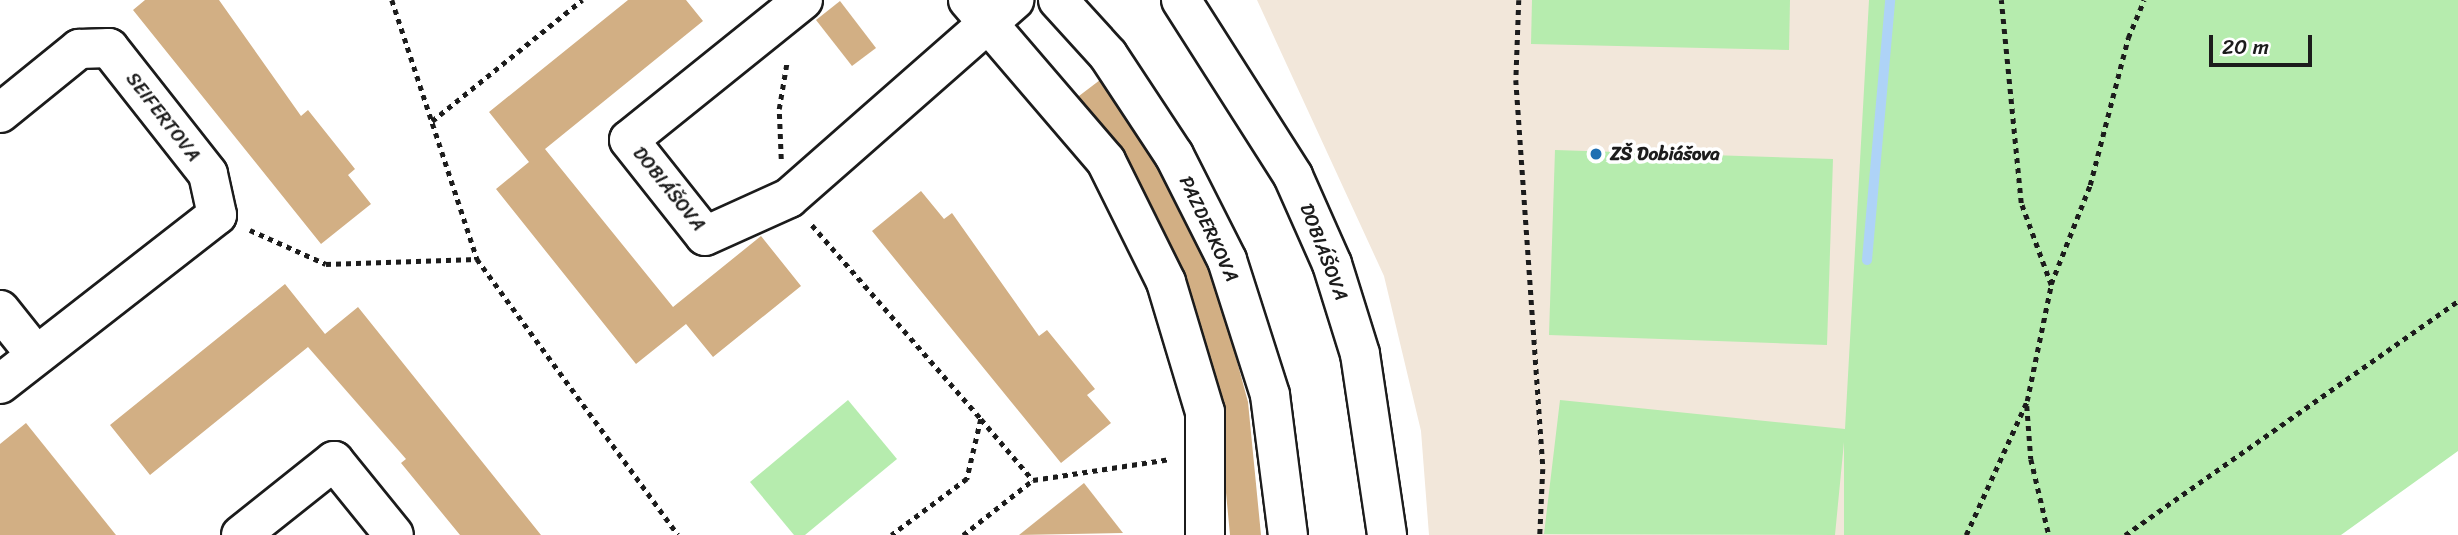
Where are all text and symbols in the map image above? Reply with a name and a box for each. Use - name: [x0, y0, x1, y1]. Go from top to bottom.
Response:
- scale bar: [2213, 21, 2316, 65]
- text: 20 m: [2222, 28, 2269, 66]
- street label: SEIFERTOVA: [121, 68, 205, 166]
- street label: DOBIÁŠOVA: [628, 142, 710, 236]
- place label: ZŠ Dobiášova: [1610, 143, 1720, 165]
- marker: ZŠ Dobiášova: [1588, 146, 1604, 162]
- street label: PAZDERKOVA: [1175, 172, 1243, 286]
- street label: DOBIÁŠOVA: [1295, 200, 1353, 304]

